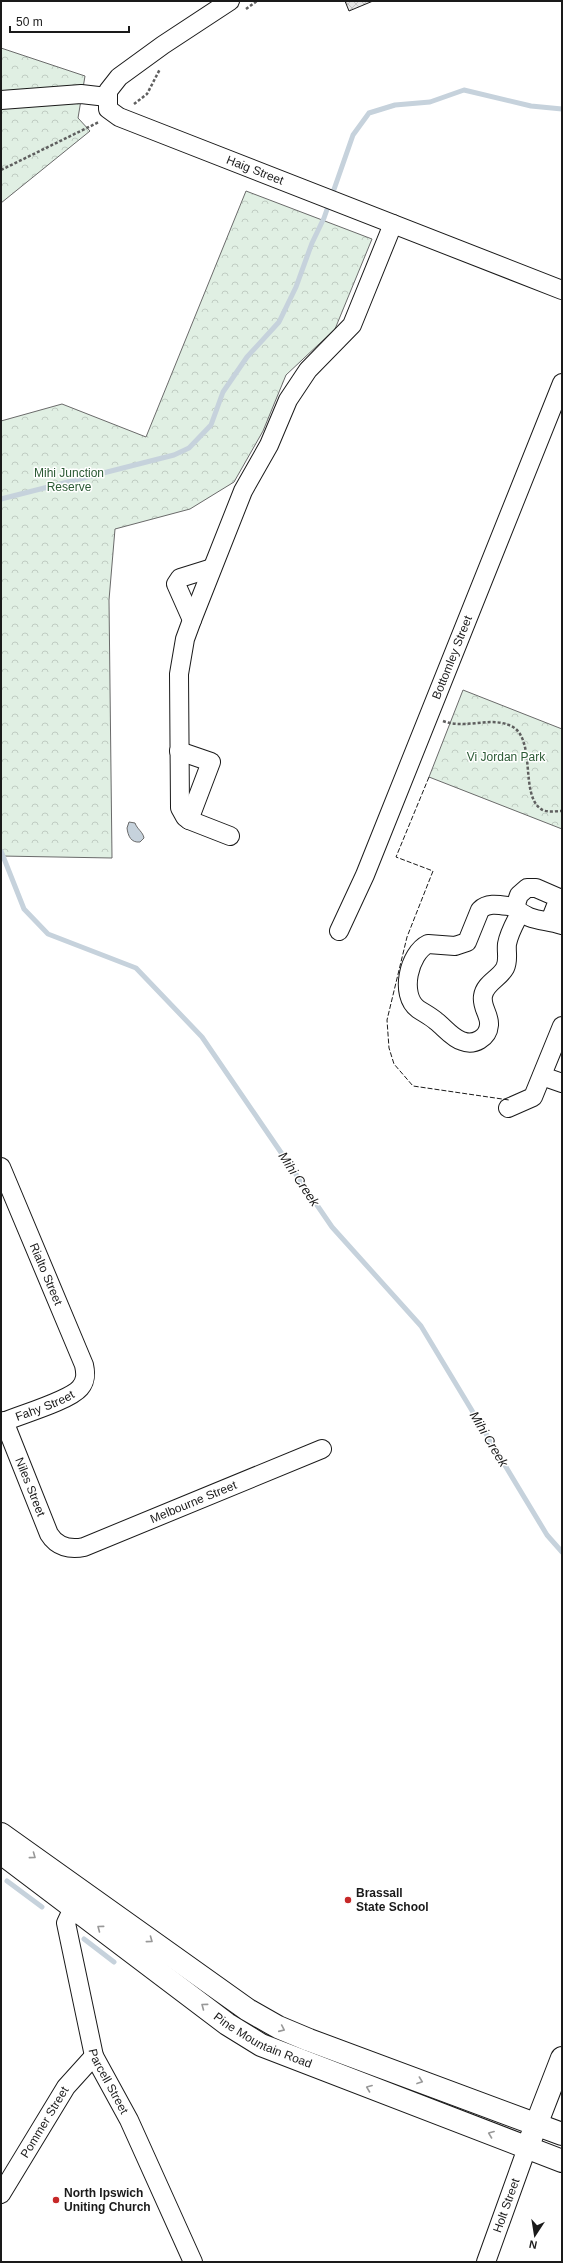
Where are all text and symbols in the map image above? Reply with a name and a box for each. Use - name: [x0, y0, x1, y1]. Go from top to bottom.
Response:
- scale bar: [10, 8, 129, 34]
- text: 50 m: [16, 15, 43, 29]
- street label: Haig Street: [224, 153, 286, 188]
- park label: Mihi Junction Reserve: [34, 466, 104, 494]
- street label: Bottomley Street: [429, 613, 475, 701]
- park label: Vi Jordan Park: [467, 750, 546, 764]
- water label: Mihi Creek: [275, 1149, 323, 1210]
- street label: Rialto Street: [27, 1241, 66, 1308]
- street label: Fahy Street: [13, 1387, 78, 1424]
- water label: Mihi Creek: [467, 1409, 512, 1471]
- street label: Niles Street: [12, 1456, 49, 1519]
- street label: Melbourne Street: [148, 1478, 239, 1526]
- one-way arrow: [28, 1851, 35, 1858]
- place label: Brassall State School: [356, 1886, 429, 1914]
- marker: Brassall State School: [343, 1895, 353, 1905]
- one-way arrow: [97, 1926, 104, 1933]
- one-way arrow: [146, 1935, 153, 1943]
- one-way arrow: [201, 2004, 208, 2011]
- street label: Pine Mountain Road: [211, 2009, 314, 2071]
- one-way arrow: [278, 2024, 285, 2032]
- street label: Parcell Street: [86, 2048, 132, 2117]
- one-way arrow: [416, 2077, 423, 2085]
- street label: Pommer Street: [18, 2083, 72, 2160]
- one-way arrow: [366, 2085, 373, 2093]
- one-way arrow: [487, 2131, 494, 2139]
- street label: Holt Street: [490, 2176, 523, 2235]
- place label: North Ipswich Uniting Church: [64, 2186, 151, 2214]
- marker: North Ipswich Uniting Church: [51, 2195, 61, 2205]
- north arrow: [515, 2215, 555, 2255]
- text: N: [528, 2238, 538, 2251]

